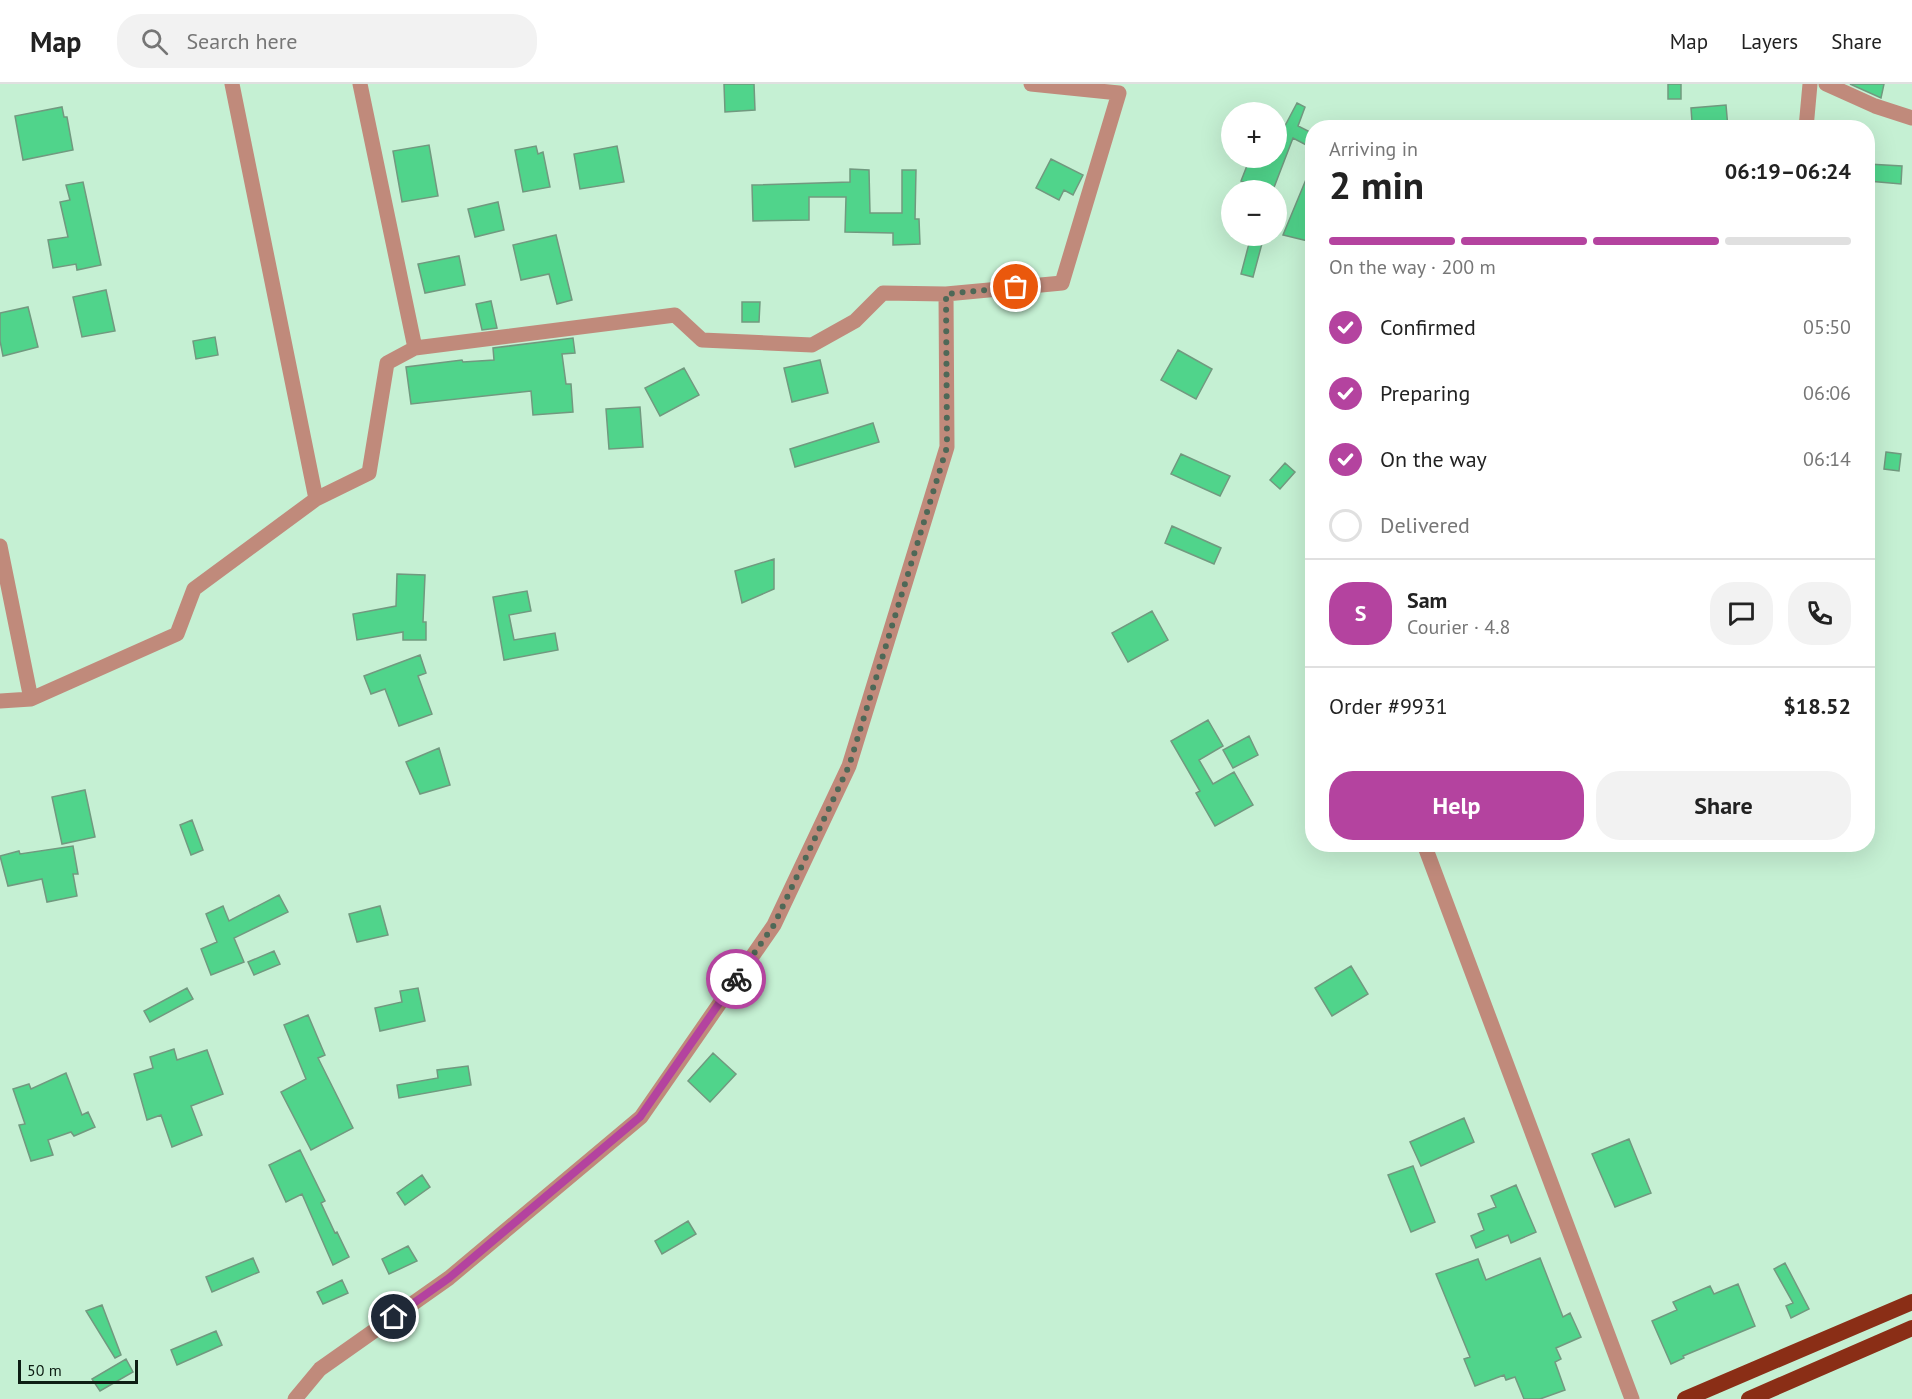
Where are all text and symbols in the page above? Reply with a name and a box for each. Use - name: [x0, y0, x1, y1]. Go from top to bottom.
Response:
- search box: [117, 14, 537, 68]
- text: Map: [30, 23, 81, 60]
- icon: search: [138, 25, 171, 58]
- text: Search here: [186, 27, 297, 55]
- text: Map: [1670, 28, 1708, 55]
- text: Layers: [1741, 28, 1798, 55]
- text: Share: [1831, 28, 1882, 55]
- map controls: [1221, 102, 1287, 246]
- button: +: [1221, 102, 1287, 168]
- text: Arriving in: [1329, 136, 1418, 162]
- text: 06:19–06:24: [1725, 157, 1851, 185]
- text: 2 min: [1329, 159, 1424, 210]
- button: −: [1221, 180, 1287, 246]
- text: On the way · 200 m: [1329, 254, 1496, 280]
- pin: [990, 261, 1041, 312]
- icon: bag: [999, 270, 1032, 303]
- icon: check: [1329, 311, 1362, 344]
- text: Confirmed: [1380, 313, 1476, 341]
- text: 05:50: [1803, 314, 1851, 340]
- icon: check: [1329, 377, 1362, 410]
- text: Preparing: [1380, 379, 1470, 407]
- text: 06:06: [1803, 380, 1851, 406]
- icon: check: [1329, 443, 1362, 476]
- text: On the way: [1380, 445, 1487, 473]
- text: 06:14: [1803, 446, 1851, 472]
- text: Delivered: [1380, 511, 1470, 539]
- button: chat: [1710, 582, 1773, 645]
- button: phone: [1788, 582, 1851, 645]
- text: Sam: [1407, 586, 1447, 614]
- text: S: [1355, 599, 1366, 627]
- text: Courier · 4.8: [1407, 614, 1510, 640]
- text: Order #9931: [1329, 692, 1448, 720]
- text: $18.52: [1783, 692, 1851, 720]
- button: Help: [1329, 771, 1584, 840]
- button: Share: [1596, 771, 1851, 840]
- courier: [706, 949, 766, 1009]
- icon: bike: [720, 963, 753, 996]
- pin: [368, 1291, 419, 1342]
- icon: home: [377, 1300, 410, 1333]
- scale bar: [18, 1357, 138, 1384]
- text: 50 m: [27, 1360, 62, 1380]

